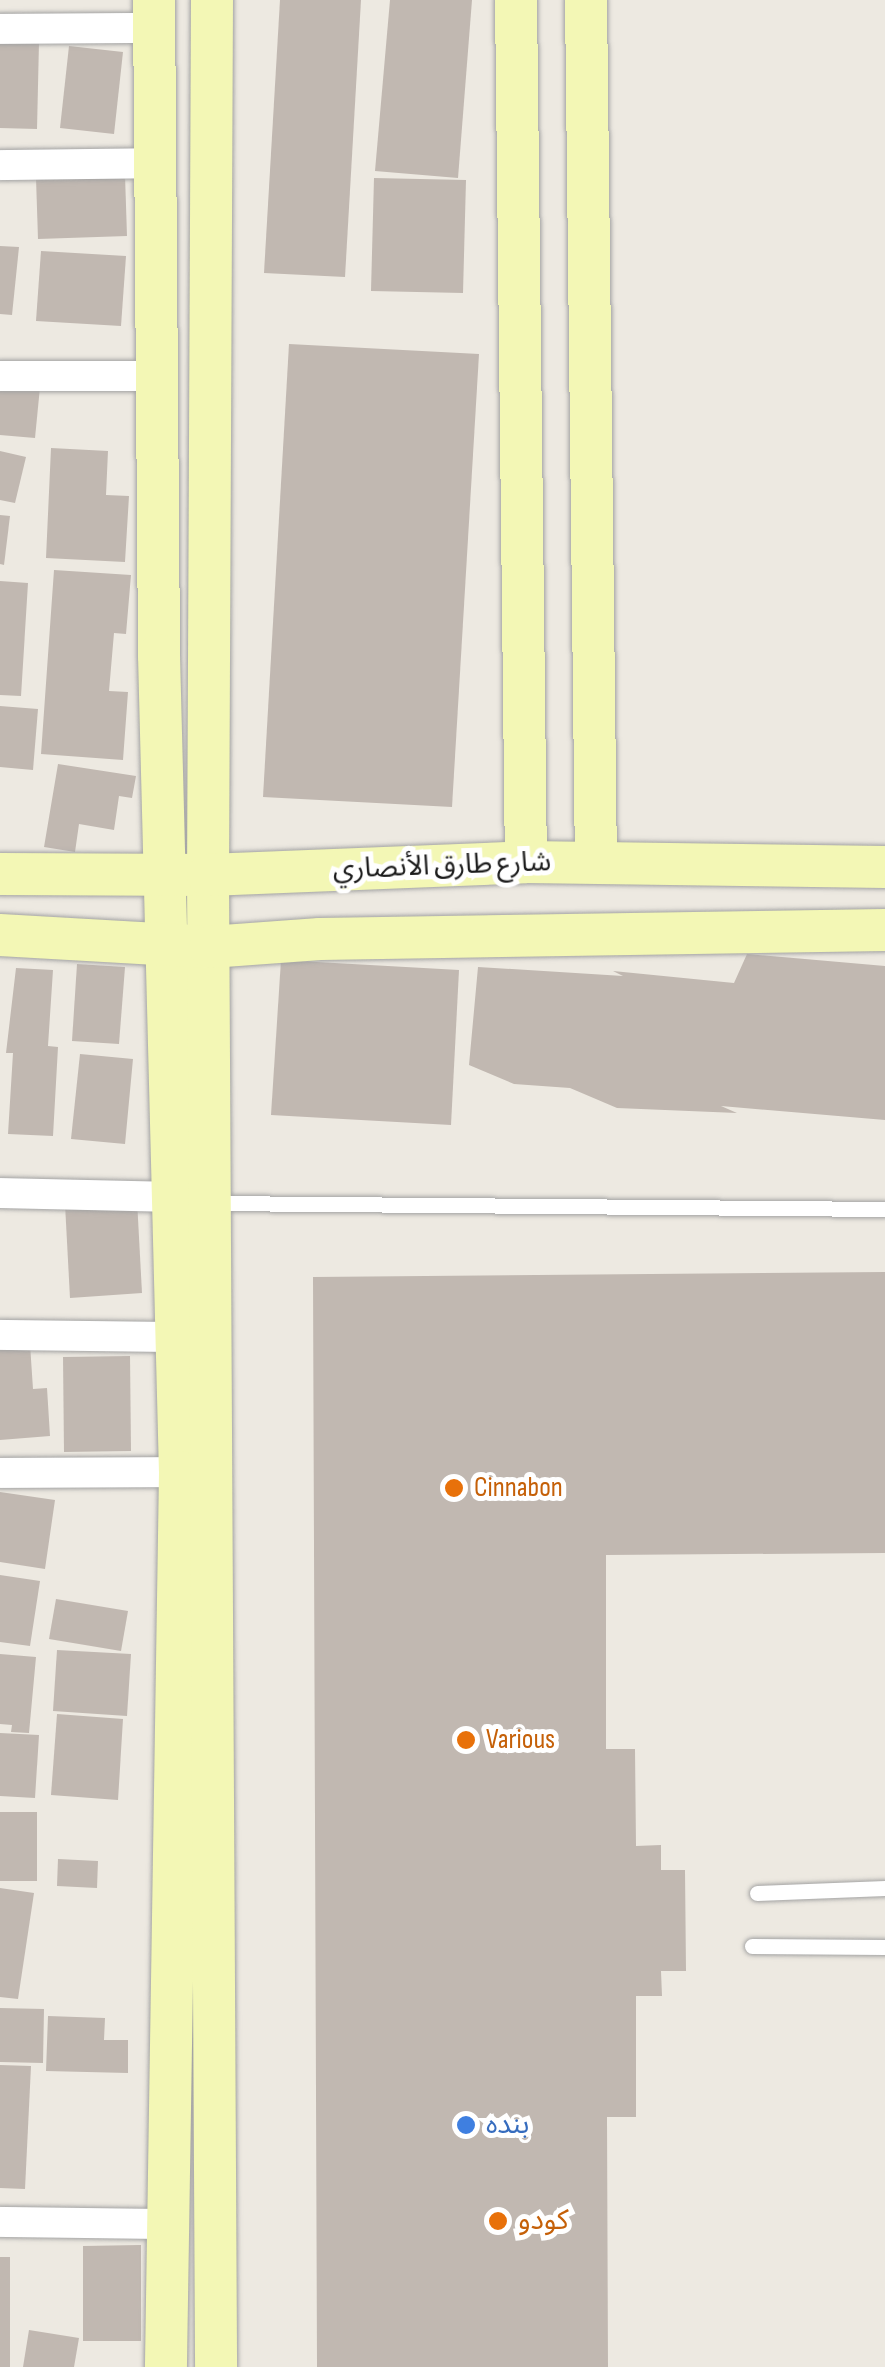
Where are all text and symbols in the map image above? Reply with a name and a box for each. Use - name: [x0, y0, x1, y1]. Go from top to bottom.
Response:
- street label: شارع طارق الأنصاري: [332, 845, 552, 887]
- place label: Cinnabon: [474, 1471, 563, 1505]
- marker: Cinnabon: [443, 1477, 465, 1499]
- place label: Various: [486, 1723, 555, 1757]
- marker: Various: [455, 1729, 477, 1751]
- place label: بنده: [486, 2108, 529, 2142]
- marker: بنده: [455, 2114, 477, 2136]
- place label: كودو: [518, 2204, 569, 2238]
- marker: كودو: [487, 2210, 509, 2232]

